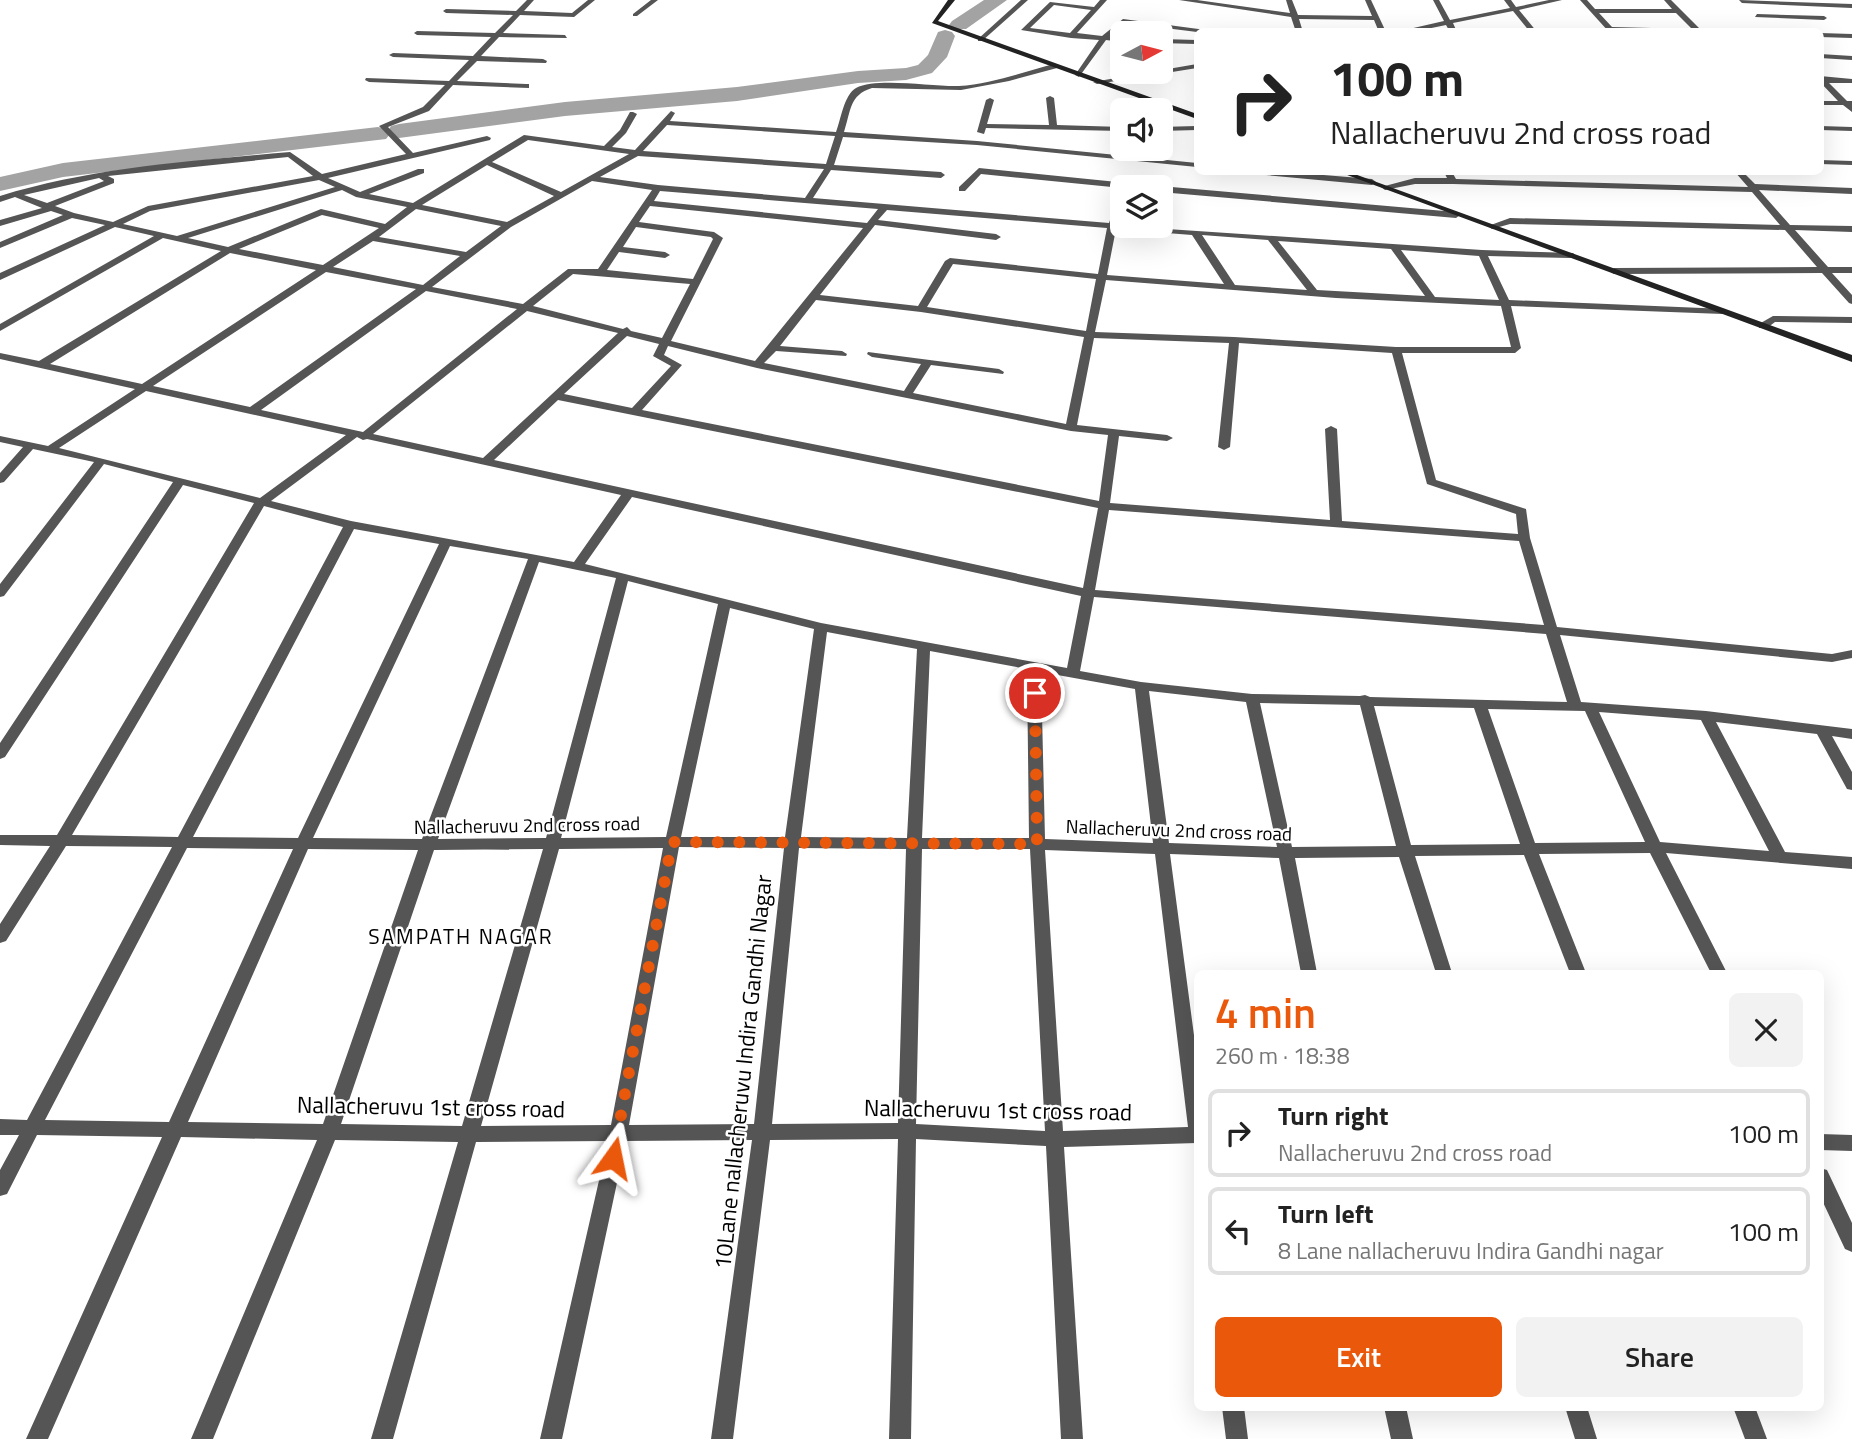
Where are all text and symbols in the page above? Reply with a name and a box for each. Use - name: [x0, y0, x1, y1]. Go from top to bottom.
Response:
- north arrow: [1110, 21, 1172, 84]
- map controls: [1110, 21, 1173, 238]
- text: 100 m: [1330, 40, 1464, 115]
- icon: right: [1215, 56, 1306, 147]
- button: sound: [1110, 98, 1173, 161]
- text: Nallacheruvu 2nd cross road: [1330, 108, 1711, 156]
- button: layers: [1110, 175, 1173, 238]
- pin: [1005, 663, 1065, 723]
- icon: arrive: [1016, 674, 1054, 712]
- street label: Nallacheruvu 2nd cross road: [414, 808, 640, 841]
- street label: Nallacheruvu 2nd cross road: [1065, 811, 1293, 848]
- street label: 10Lane nallacheruvu Indira Gandhi Nagar: [704, 873, 781, 1271]
- district label: SAMPATH NAGAR: [368, 920, 554, 952]
- text: 4 min: [1215, 980, 1316, 1044]
- button: close: [1729, 993, 1803, 1067]
- text: 260 m · 18:38: [1215, 1038, 1350, 1073]
- street label: Nallacheruvu 1st cross road: [297, 1087, 565, 1126]
- street label: Nallacheruvu 1st cross road: [864, 1090, 1132, 1129]
- text: Turn right: [1278, 1096, 1389, 1135]
- icon: right: [1219, 1114, 1257, 1152]
- text: 100 m: [1728, 1114, 1799, 1153]
- position arrow: [576, 1121, 650, 1195]
- text: Nallacheruvu 2nd cross road: [1278, 1135, 1552, 1170]
- text: Turn left: [1278, 1194, 1373, 1233]
- icon: left: [1219, 1212, 1257, 1250]
- text: 100 m: [1728, 1212, 1799, 1251]
- text: 8 Lane nallacheruvu Indira Gandhi nagar: [1278, 1233, 1664, 1268]
- button: Exit: [1215, 1317, 1502, 1397]
- button: Share: [1516, 1317, 1803, 1397]

